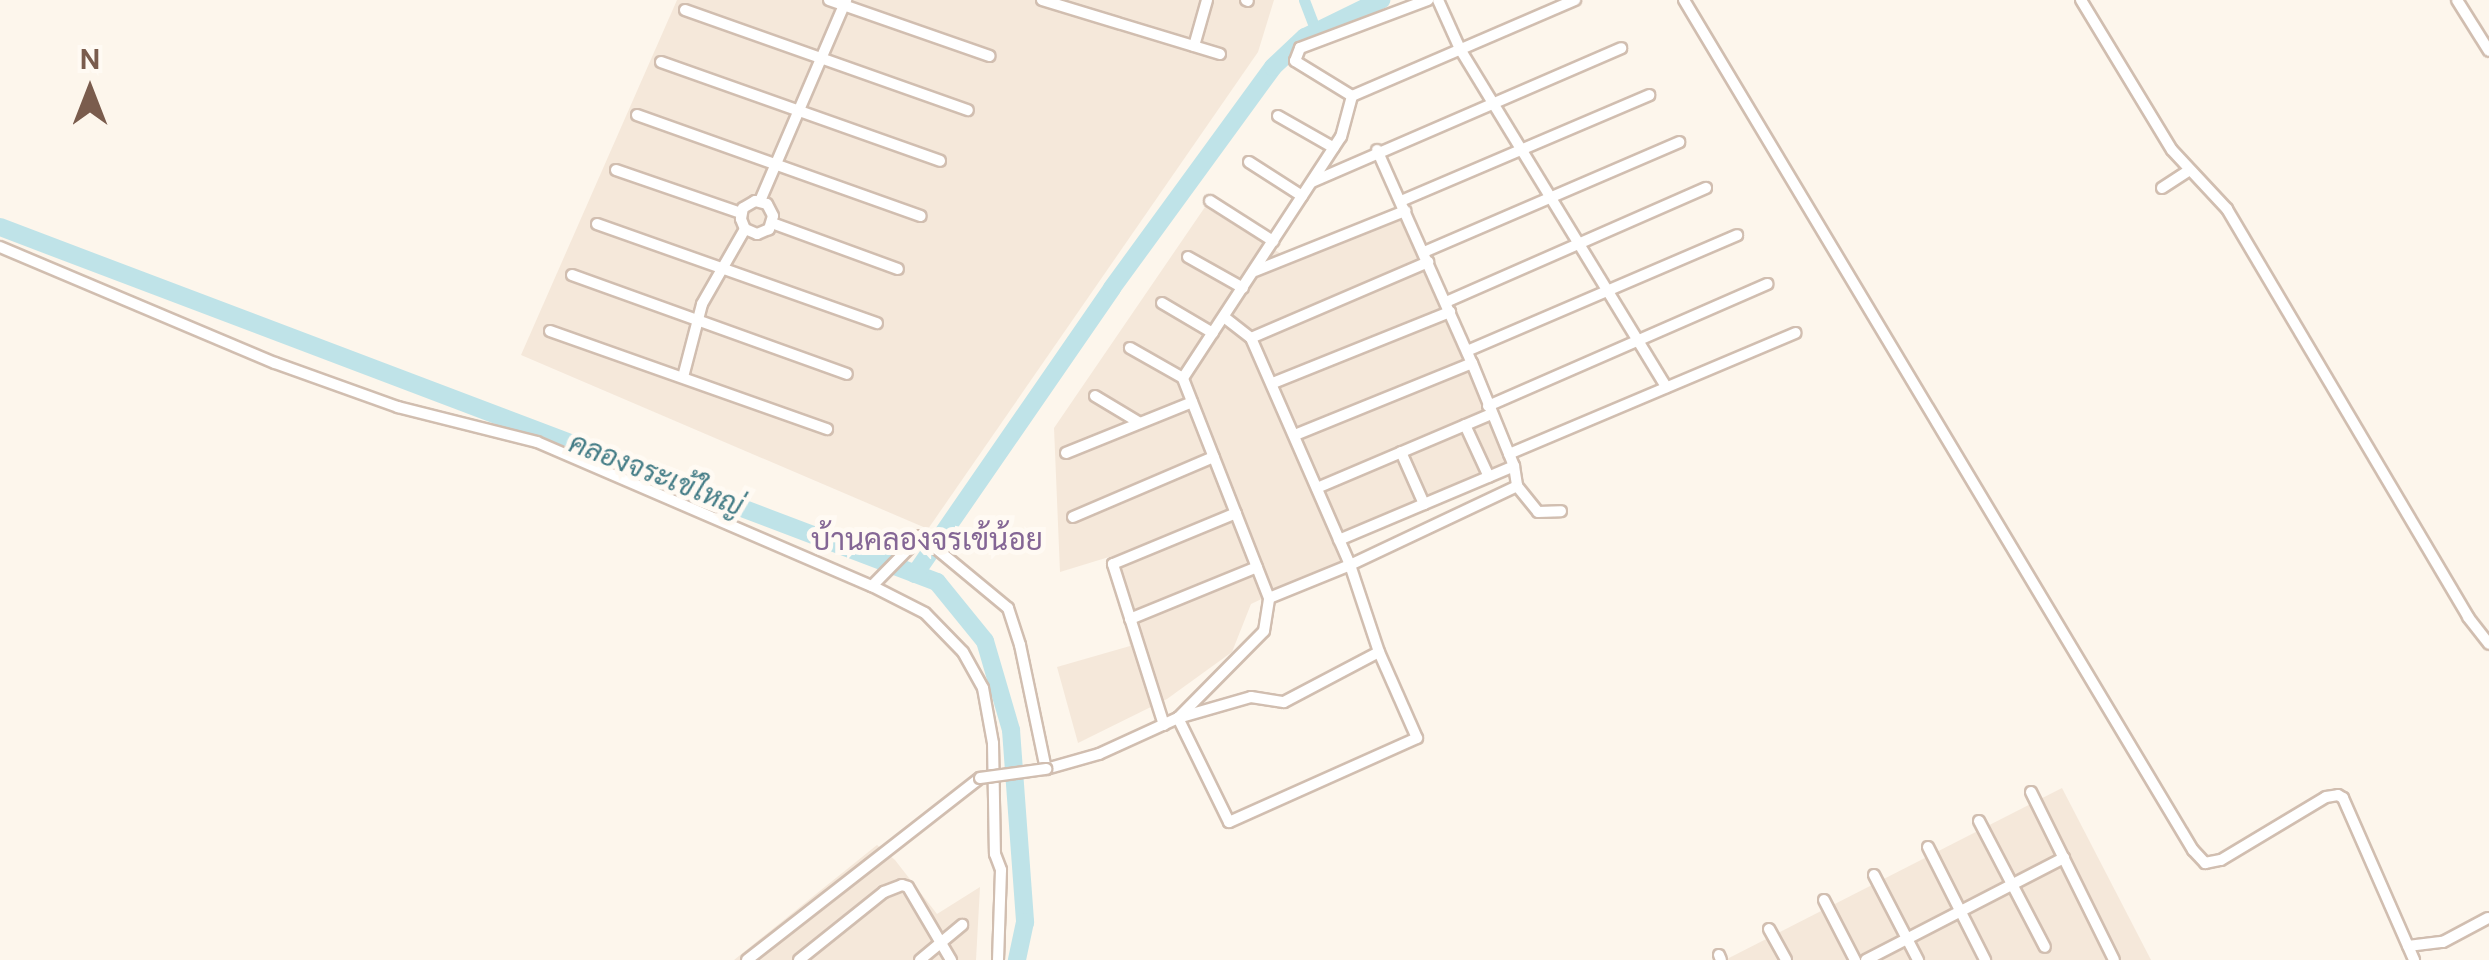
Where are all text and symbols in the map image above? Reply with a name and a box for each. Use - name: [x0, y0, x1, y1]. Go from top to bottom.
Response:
- north arrow: [40, 40, 140, 140]
- text: N: [80, 41, 100, 78]
- water label: คลองจระเข้ใหญ่: [564, 426, 748, 524]
- district label: บ้านคลองจรเข้น้อย: [811, 522, 1043, 558]

